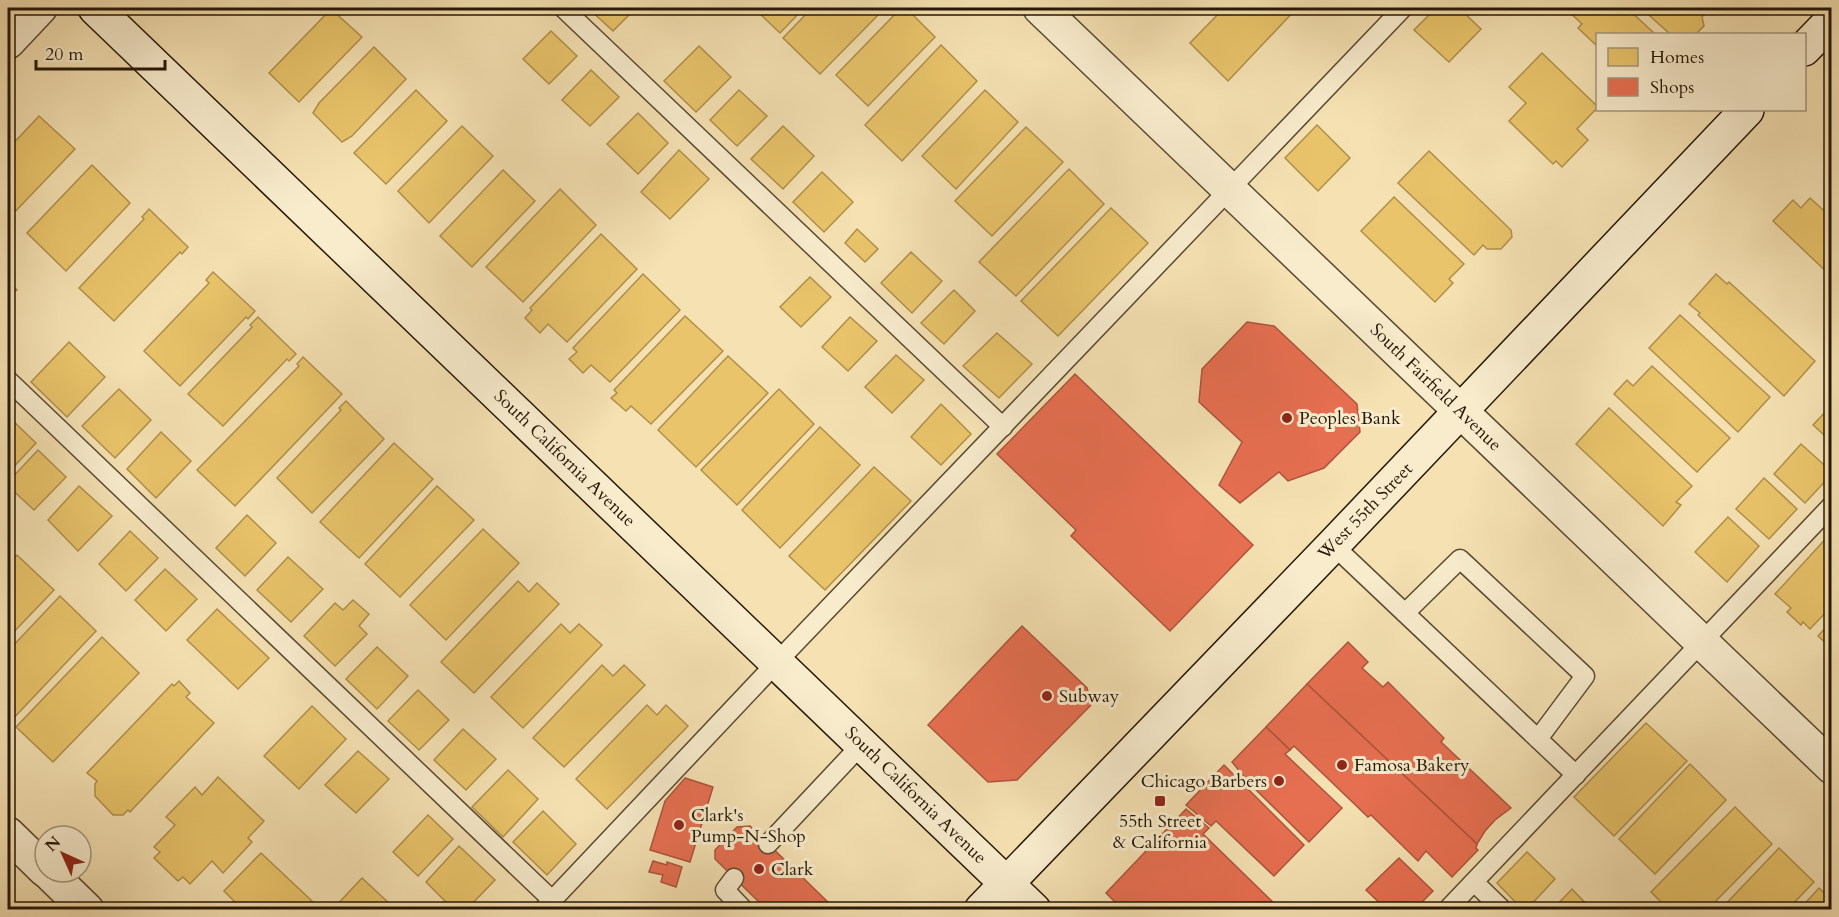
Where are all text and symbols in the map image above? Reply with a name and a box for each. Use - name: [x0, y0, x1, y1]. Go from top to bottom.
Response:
- scale bar: [36, 33, 165, 71]
- legend: [1596, 33, 1806, 111]
- text: 20 m: [45, 42, 84, 67]
- text: Homes: [1650, 45, 1704, 70]
- text: Shops: [1650, 75, 1694, 100]
- street label: South Fairfield Avenue: [1364, 318, 1507, 457]
- street label: South California Avenue: [488, 384, 641, 533]
- place label: Peoples Bank: [1299, 406, 1401, 431]
- marker: Peoples Bank: [1280, 411, 1294, 425]
- street label: West 55th Street: [1312, 457, 1419, 566]
- place label: Subway: [1059, 684, 1120, 709]
- marker: Subway: [1040, 689, 1054, 703]
- street label: South California Avenue: [839, 721, 992, 870]
- place label: Famosa Bakery: [1354, 753, 1470, 778]
- marker: Famosa Bakery: [1335, 758, 1349, 772]
- place label: Chicago Barbers: [1141, 769, 1267, 794]
- marker: Chicago Barbers: [1272, 774, 1286, 788]
- marker: 55th Street & California: [1153, 794, 1167, 808]
- place label: Clark's Pump-N-Shop: [691, 803, 806, 849]
- place label: 55th Street & California: [1113, 809, 1207, 855]
- marker: Clark's Pump-N-Shop: [672, 818, 686, 832]
- north arrow: [33, 824, 93, 884]
- text: N: [40, 831, 66, 857]
- place label: Clark: [771, 857, 814, 882]
- marker: Clark: [752, 862, 766, 876]

